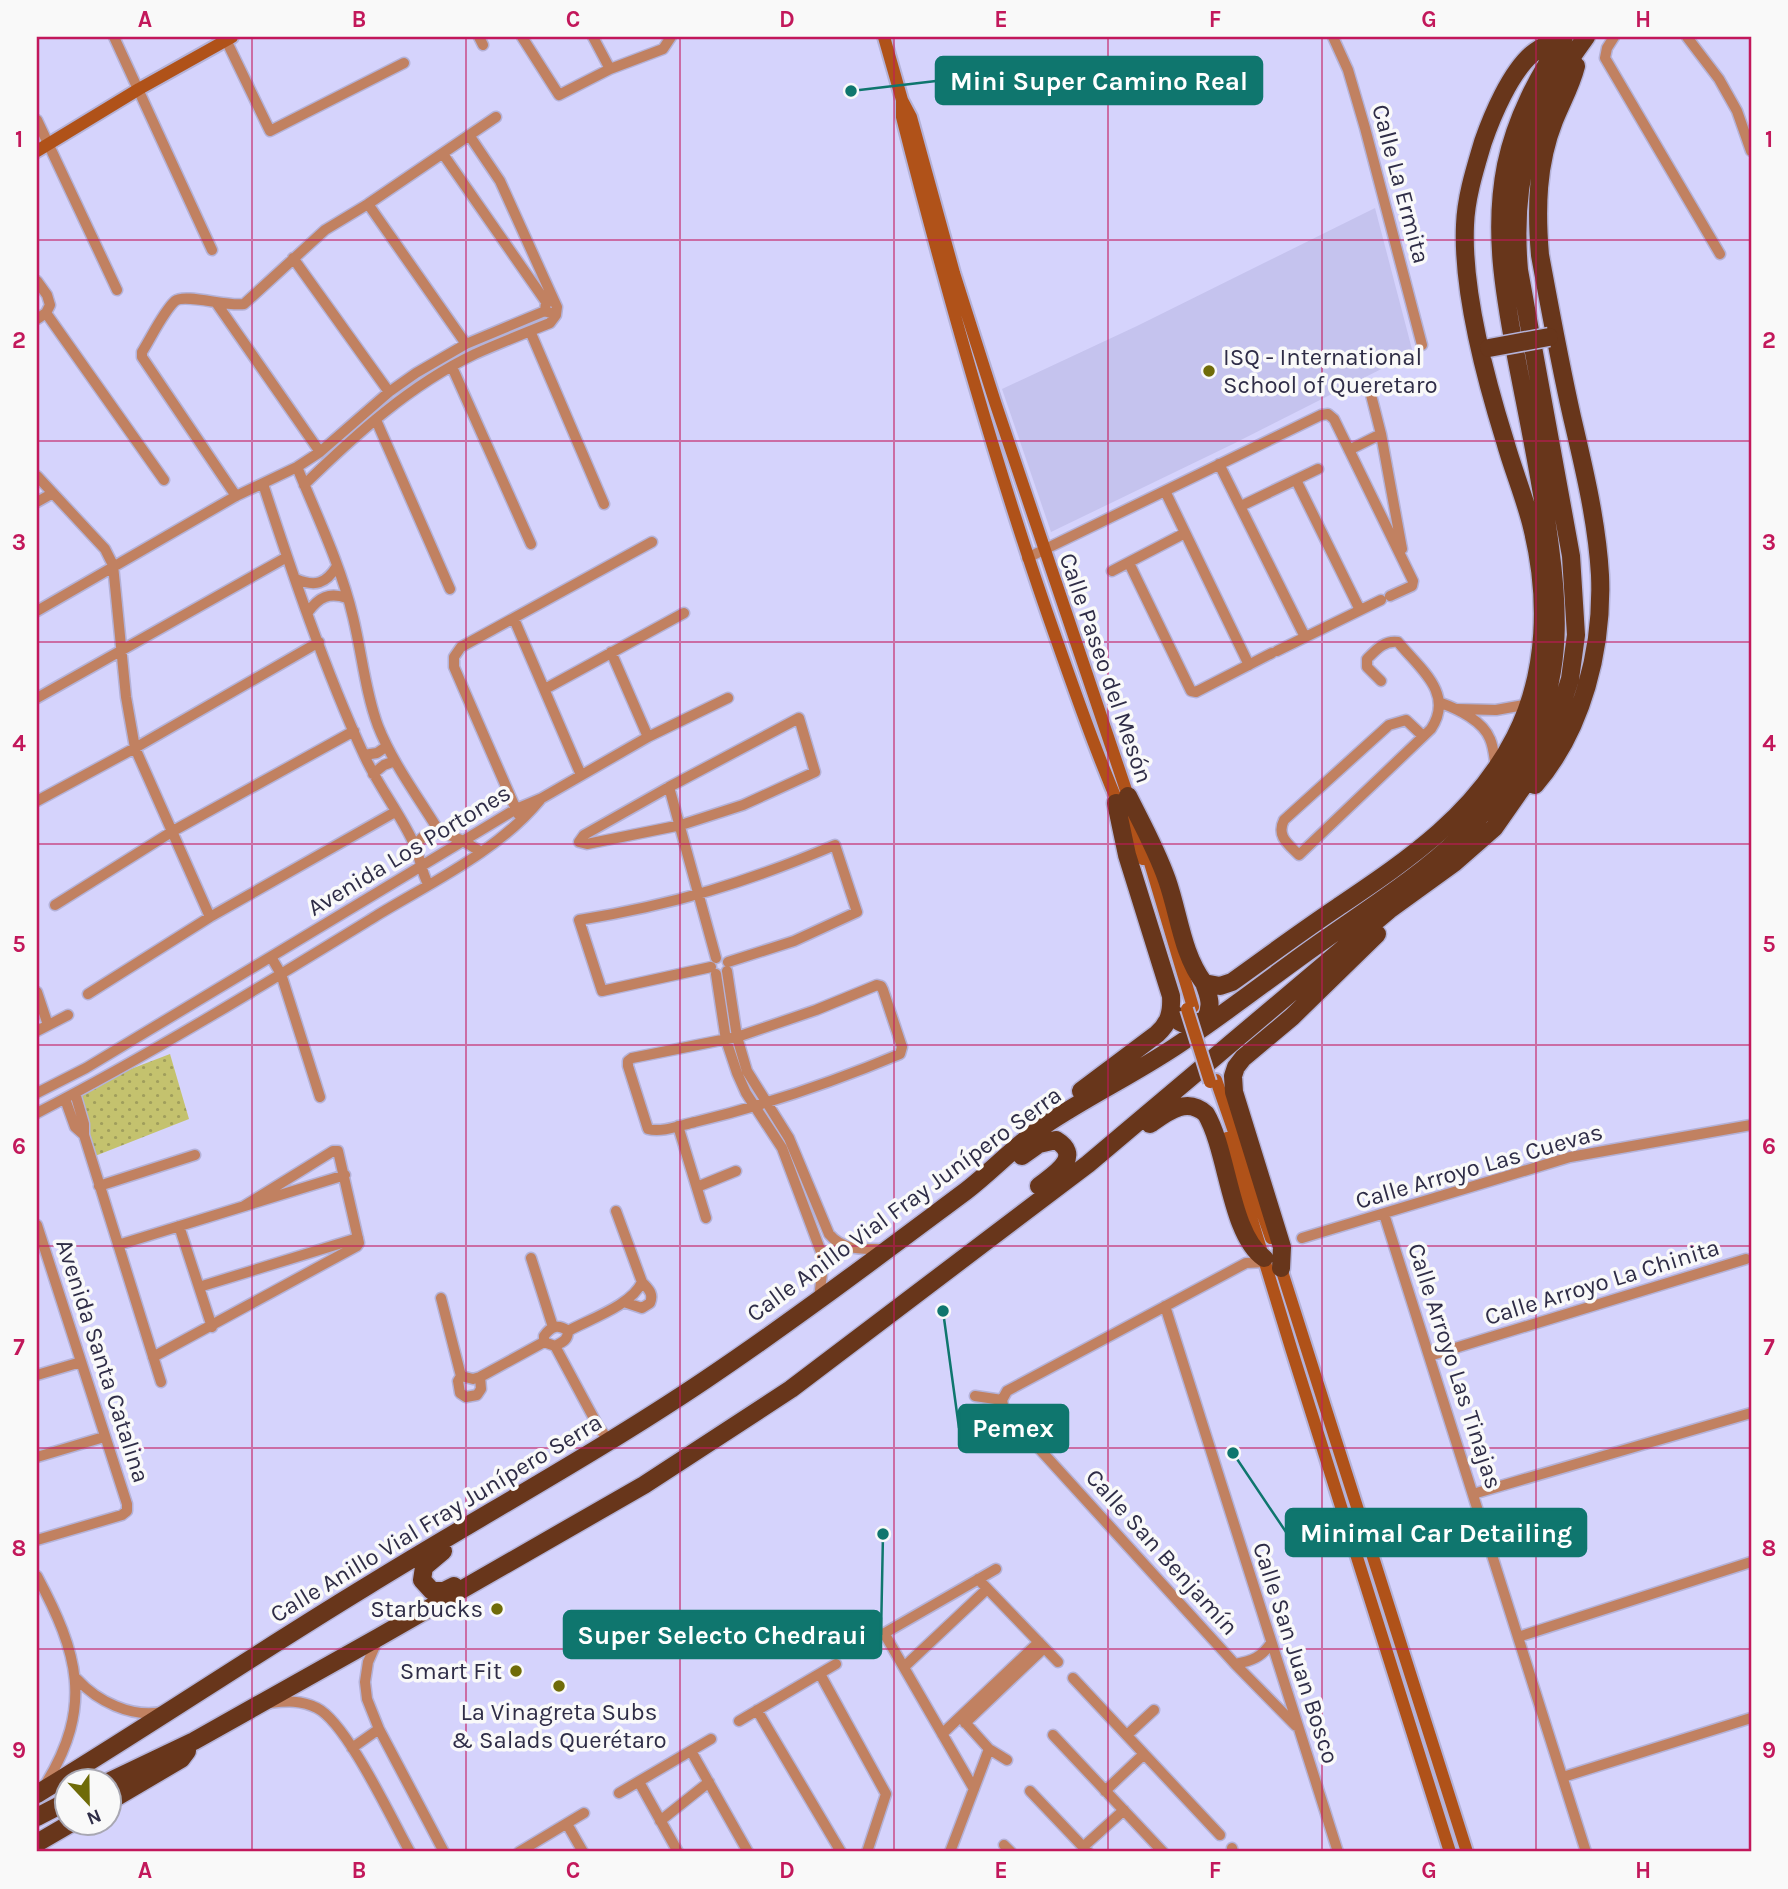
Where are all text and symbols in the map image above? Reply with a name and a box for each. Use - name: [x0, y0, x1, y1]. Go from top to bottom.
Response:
- text: A: [138, 6, 152, 33]
- text: B: [352, 6, 366, 33]
- text: C: [566, 6, 580, 33]
- text: D: [779, 6, 795, 33]
- text: E: [994, 6, 1008, 33]
- text: F: [1209, 6, 1221, 33]
- text: G: [1421, 6, 1437, 33]
- text: H: [1635, 6, 1651, 33]
- callout: Mini Super Camino Real: [936, 57, 1262, 104]
- text: Mini Super Camino Real: [950, 66, 1248, 97]
- street label: Calle La Ermita: [1366, 101, 1436, 267]
- text: 1: [15, 126, 23, 153]
- text: 1: [1765, 126, 1773, 153]
- text: 2: [12, 327, 26, 354]
- text: 2: [1762, 327, 1776, 354]
- place label: ISQ - International School of Queretaro: [1223, 343, 1438, 399]
- marker: ISQ - International School of Queretaro: [1201, 363, 1217, 379]
- text: 3: [12, 529, 26, 556]
- text: 3: [1762, 529, 1776, 556]
- street label: Calle Paseo del Mesón: [1053, 549, 1159, 787]
- text: 4: [12, 730, 26, 757]
- text: 4: [1762, 730, 1776, 757]
- street label: Avenida Los Portones: [302, 778, 516, 922]
- text: 5: [12, 931, 26, 958]
- text: 5: [1762, 931, 1776, 958]
- street label: Calle Anillo Vial Fray Junípero Serra: [741, 1080, 1067, 1328]
- street label: Calle Arroyo Las Cuevas: [1352, 1117, 1606, 1215]
- text: 6: [12, 1133, 26, 1160]
- text: 6: [1762, 1133, 1776, 1160]
- street label: Calle Arroyo La Chinita: [1481, 1233, 1723, 1331]
- street label: Avenida Santa Catalina: [50, 1236, 156, 1486]
- street label: Calle Arroyo Las Tinajas: [1402, 1240, 1508, 1492]
- text: 7: [13, 1334, 25, 1361]
- text: 7: [1763, 1334, 1775, 1361]
- callout: Pemex: [959, 1405, 1068, 1452]
- street label: Calle Anillo Vial Fray Junípero Serra: [265, 1408, 607, 1628]
- text: Pemex: [972, 1413, 1054, 1444]
- street label: Calle San Benjamín: [1080, 1463, 1244, 1641]
- callout: Minimal Car Detailing: [1286, 1509, 1586, 1556]
- text: Minimal Car Detailing: [1300, 1518, 1572, 1549]
- text: 8: [12, 1535, 26, 1562]
- text: 8: [1762, 1535, 1776, 1562]
- street label: Calle San Juan Bosco: [1247, 1539, 1345, 1767]
- place label: Starbucks: [370, 1595, 483, 1623]
- marker: Starbucks: [489, 1601, 505, 1617]
- callout: Super Selecto Chedraui: [564, 1611, 881, 1658]
- text: Super Selecto Chedraui: [577, 1620, 867, 1651]
- place label: Smart Fit: [400, 1657, 502, 1685]
- marker: Smart Fit: [508, 1663, 524, 1679]
- marker: La Vinagreta Subs & Salads Querétaro: [551, 1678, 567, 1694]
- place label: La Vinagreta Subs & Salads Querétaro: [451, 1698, 667, 1754]
- text: 9: [12, 1737, 26, 1764]
- text: 9: [1762, 1737, 1776, 1764]
- north arrow: [52, 1766, 122, 1836]
- text: N: [84, 1804, 104, 1830]
- text: A: [138, 1857, 152, 1884]
- text: B: [352, 1857, 366, 1884]
- text: C: [566, 1857, 580, 1884]
- text: D: [779, 1857, 795, 1884]
- text: E: [994, 1857, 1008, 1884]
- text: F: [1209, 1857, 1221, 1884]
- text: G: [1421, 1857, 1437, 1884]
- text: H: [1635, 1857, 1651, 1884]

